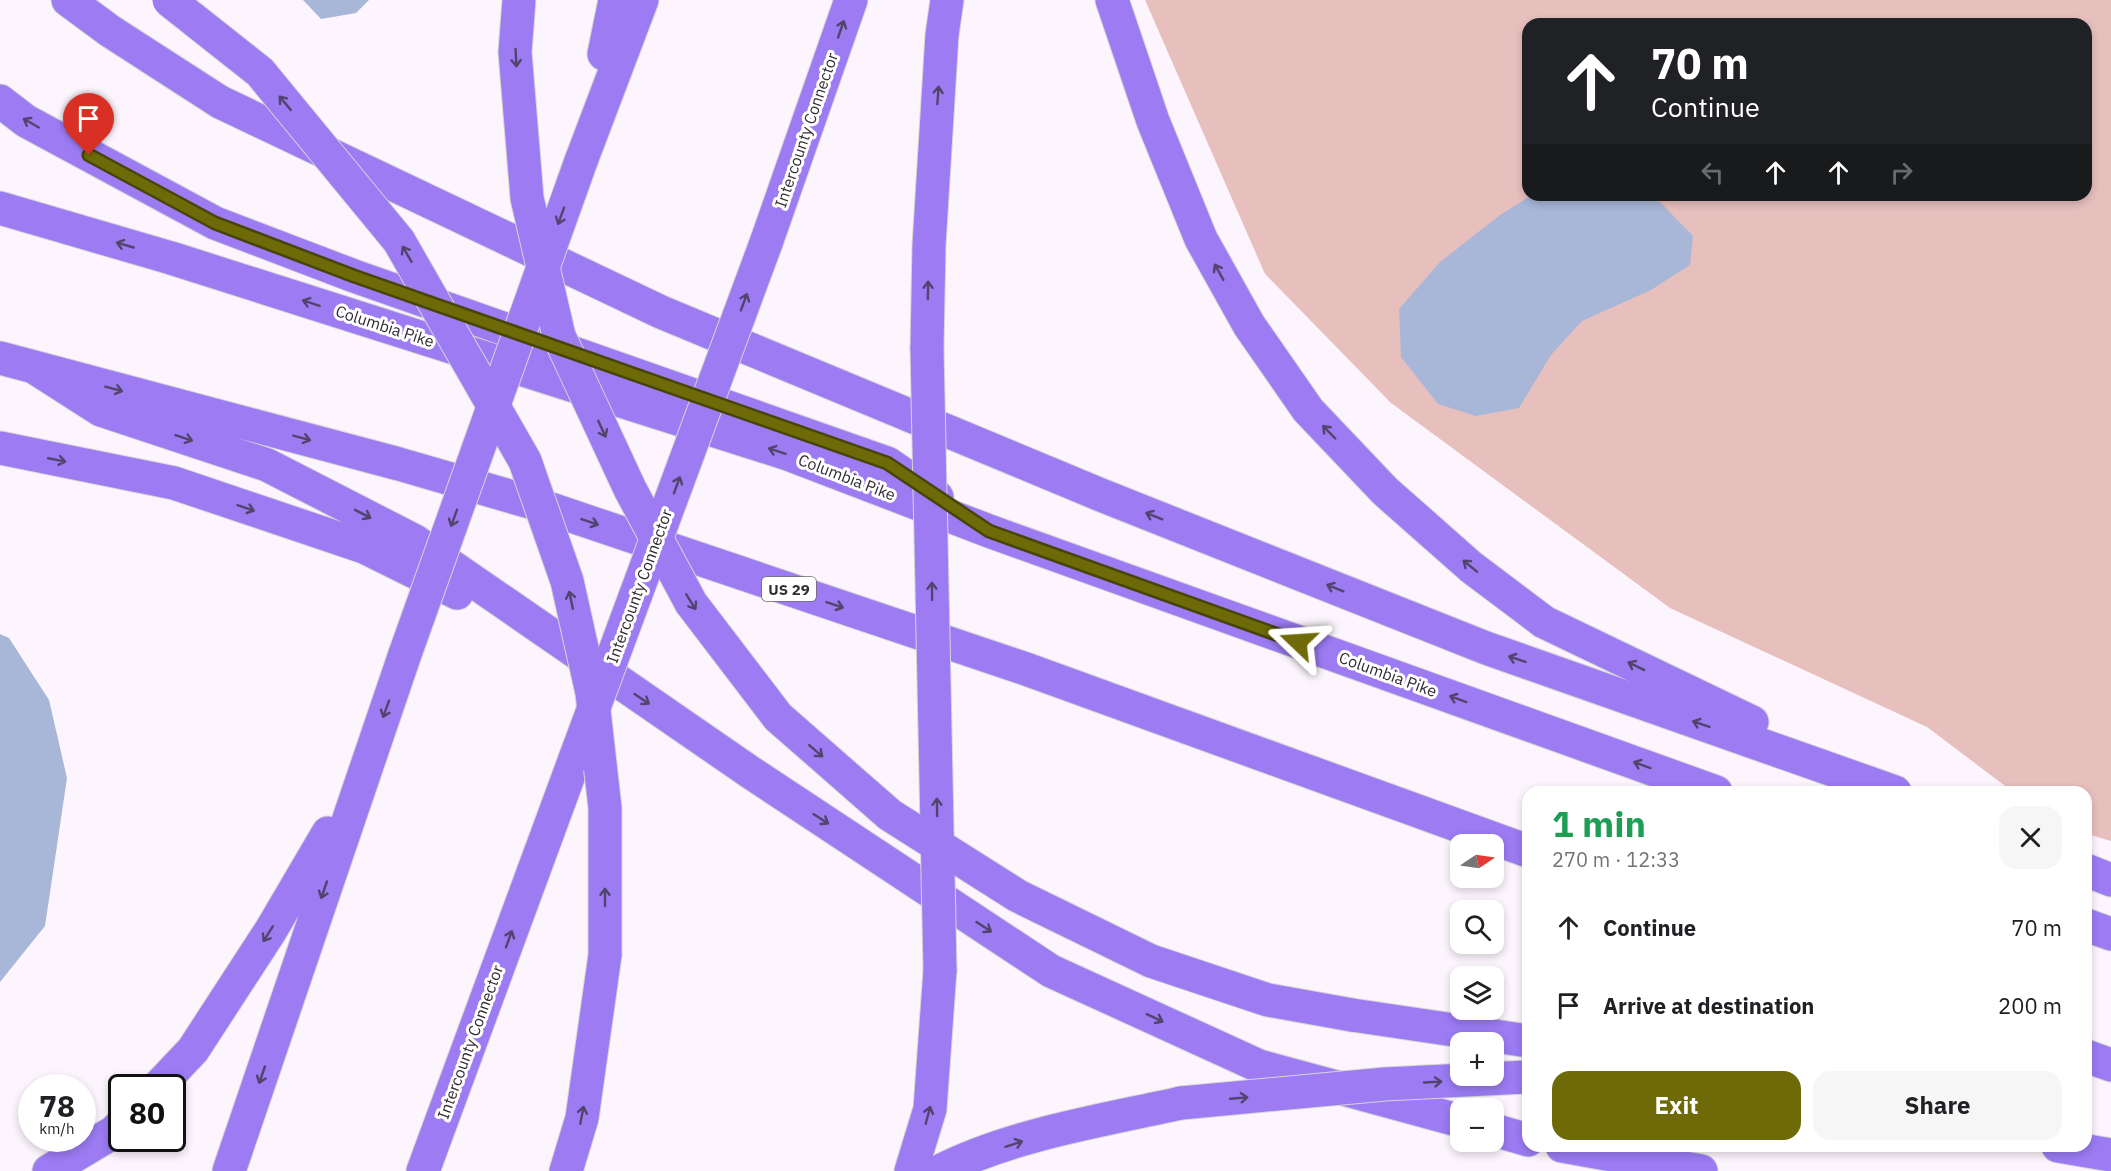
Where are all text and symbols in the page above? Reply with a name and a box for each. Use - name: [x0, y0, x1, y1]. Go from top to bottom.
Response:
- one-way arrow: [836, 20, 847, 39]
- text: 70 m: [1651, 36, 1749, 91]
- icon: ahead: [1552, 42, 1630, 120]
- one-way arrow: [510, 48, 521, 68]
- street label: Intercounty Connector: [770, 50, 842, 210]
- one-way arrow: [933, 86, 944, 106]
- text: Continue: [1651, 89, 1760, 124]
- pin: [63, 93, 114, 155]
- one-way arrow: [279, 95, 292, 111]
- icon: arrive: [72, 102, 105, 135]
- one-way arrow: [23, 117, 40, 129]
- icon: left: [1696, 156, 1729, 189]
- icon: ahead: [1759, 156, 1792, 189]
- icon: ahead: [1822, 156, 1855, 189]
- icon: right: [1885, 156, 1918, 189]
- one-way arrow: [555, 206, 566, 225]
- one-way arrow: [116, 238, 135, 250]
- one-way arrow: [401, 246, 413, 263]
- one-way arrow: [1213, 264, 1225, 281]
- one-way arrow: [922, 280, 934, 300]
- one-way arrow: [740, 293, 751, 312]
- one-way arrow: [302, 296, 321, 307]
- street label: Columbia Pike: [333, 301, 437, 351]
- one-way arrow: [104, 384, 123, 396]
- one-way arrow: [597, 419, 608, 437]
- one-way arrow: [1322, 424, 1336, 439]
- one-way arrow: [174, 433, 193, 444]
- one-way arrow: [293, 433, 312, 445]
- one-way arrow: [768, 445, 787, 456]
- street label: Columbia Pike: [796, 449, 899, 505]
- one-way arrow: [48, 454, 67, 466]
- one-way arrow: [672, 476, 683, 495]
- one-way arrow: [236, 503, 255, 514]
- street label: Intercounty Connector: [602, 506, 676, 666]
- one-way arrow: [447, 508, 458, 527]
- one-way arrow: [353, 509, 371, 521]
- one-way arrow: [1145, 510, 1164, 521]
- one-way arrow: [580, 518, 599, 529]
- one-way arrow: [1462, 560, 1478, 573]
- road number: US 29: [762, 577, 816, 601]
- one-way arrow: [926, 582, 938, 602]
- one-way arrow: [1327, 582, 1345, 593]
- one-way arrow: [565, 590, 577, 609]
- one-way arrow: [685, 593, 697, 610]
- one-way arrow: [825, 600, 844, 611]
- position arrow: [1266, 610, 1330, 674]
- street label: Columbia Pike: [1336, 647, 1440, 701]
- one-way arrow: [1508, 652, 1527, 663]
- one-way arrow: [1628, 660, 1646, 672]
- one-way arrow: [633, 693, 650, 705]
- one-way arrow: [1449, 693, 1468, 704]
- one-way arrow: [379, 699, 390, 718]
- one-way arrow: [1692, 717, 1711, 728]
- one-way arrow: [808, 744, 824, 757]
- one-way arrow: [1633, 759, 1651, 770]
- one-way arrow: [931, 797, 942, 817]
- text: 1 min: [1552, 800, 1646, 847]
- button: close: [1999, 806, 2062, 869]
- one-way arrow: [812, 813, 829, 825]
- north arrow: [1450, 834, 1504, 888]
- map controls: [1450, 834, 1504, 1152]
- text: 270 m · 12:33: [1552, 846, 1680, 873]
- one-way arrow: [317, 880, 328, 899]
- one-way arrow: [599, 887, 611, 907]
- button: search: [1450, 900, 1504, 954]
- icon: ahead: [1552, 911, 1585, 944]
- text: Continue: [1603, 913, 1696, 942]
- text: 70 m: [2011, 913, 2062, 942]
- one-way arrow: [975, 921, 992, 933]
- one-way arrow: [262, 925, 274, 942]
- one-way arrow: [504, 930, 515, 949]
- street label: Intercounty Connector: [433, 962, 507, 1122]
- button: layers: [1450, 966, 1504, 1020]
- icon: arrive: [1552, 989, 1585, 1022]
- text: Arrive at destination: [1603, 991, 1814, 1020]
- text: 200 m: [1998, 991, 2062, 1020]
- one-way arrow: [1146, 1013, 1164, 1025]
- button: +: [1450, 1032, 1504, 1086]
- one-way arrow: [255, 1065, 266, 1084]
- button: Exit: [1552, 1071, 1801, 1140]
- button: Share: [1813, 1071, 2062, 1140]
- speed limit sign: 80: [108, 1074, 186, 1152]
- one-way arrow: [1423, 1076, 1443, 1087]
- text: 78: [39, 1086, 75, 1125]
- one-way arrow: [1228, 1092, 1248, 1103]
- button: −: [1450, 1098, 1504, 1152]
- one-way arrow: [577, 1106, 588, 1125]
- one-way arrow: [923, 1106, 934, 1125]
- text: km/h: [39, 1119, 75, 1138]
- one-way arrow: [1004, 1138, 1023, 1149]

